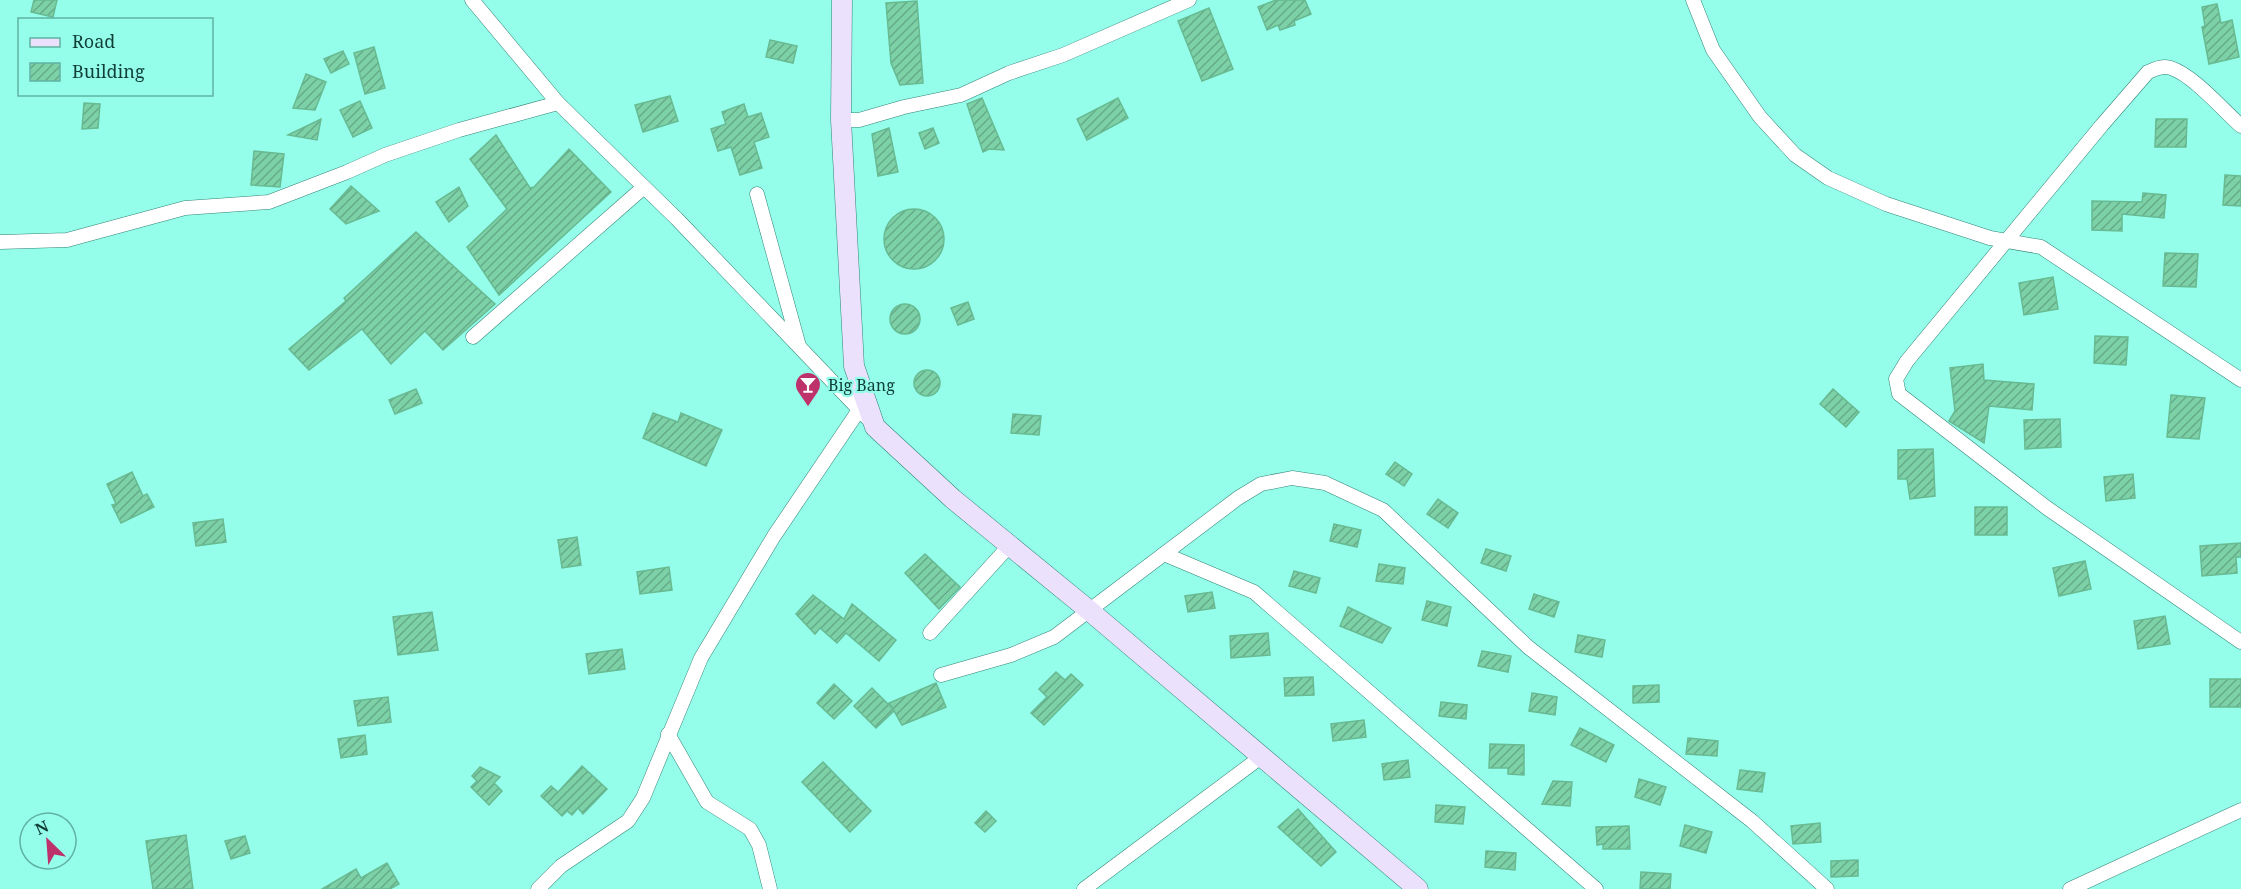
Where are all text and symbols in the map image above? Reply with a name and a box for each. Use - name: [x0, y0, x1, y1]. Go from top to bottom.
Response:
- legend: [18, 18, 213, 96]
- text: Road: [72, 29, 115, 53]
- text: Building: [72, 59, 145, 83]
- bar icon: Big Bang: [793, 370, 823, 408]
- place label: Big Bang: [828, 374, 895, 396]
- north arrow: [18, 811, 78, 871]
- text: N: [31, 815, 52, 840]

